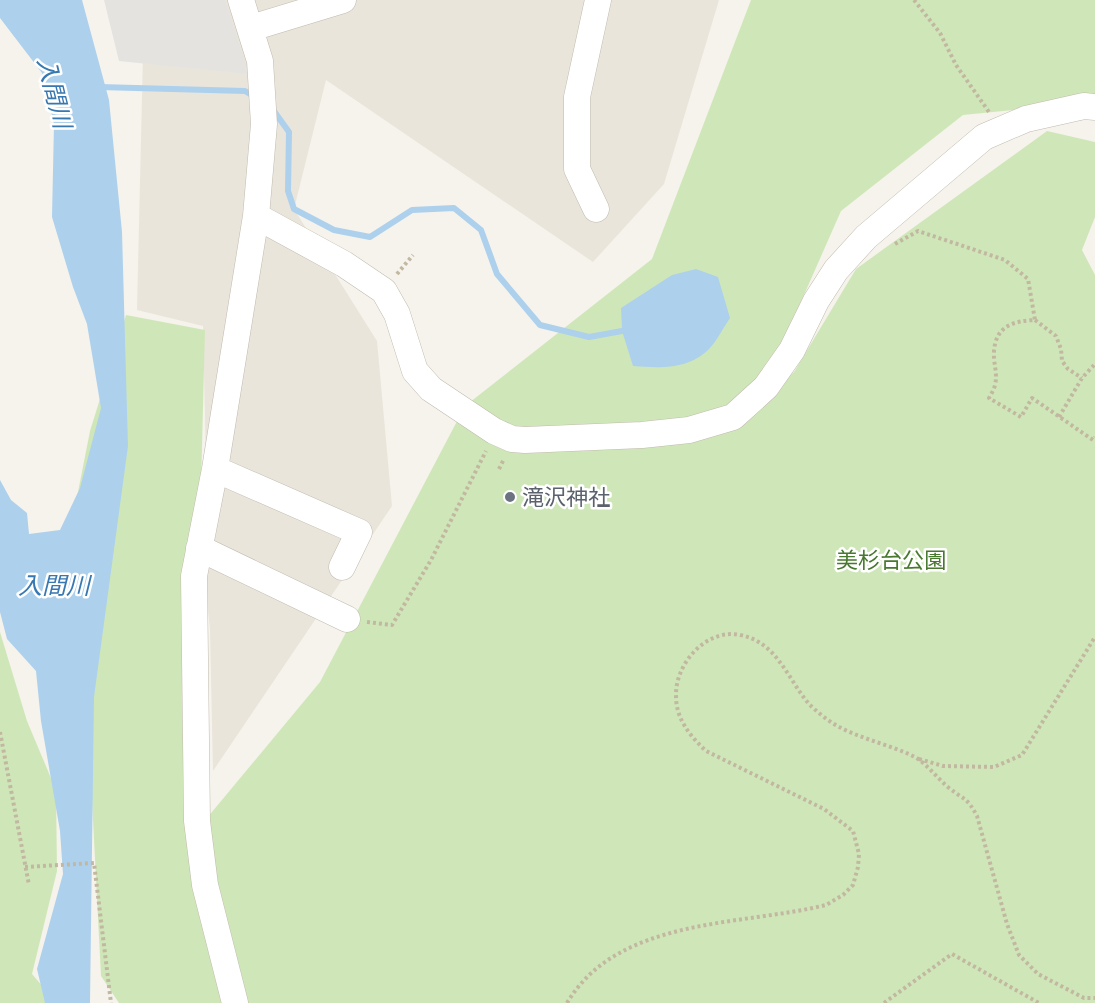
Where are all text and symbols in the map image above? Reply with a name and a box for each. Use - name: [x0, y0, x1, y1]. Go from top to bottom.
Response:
- water label: 入間川: [33, 54, 79, 134]
- place label: 滝沢神社: [522, 483, 610, 509]
- marker: 滝沢神社: [503, 490, 517, 504]
- park label: 美杉台公園: [836, 546, 946, 572]
- water label: 入間川: [18, 570, 93, 599]

